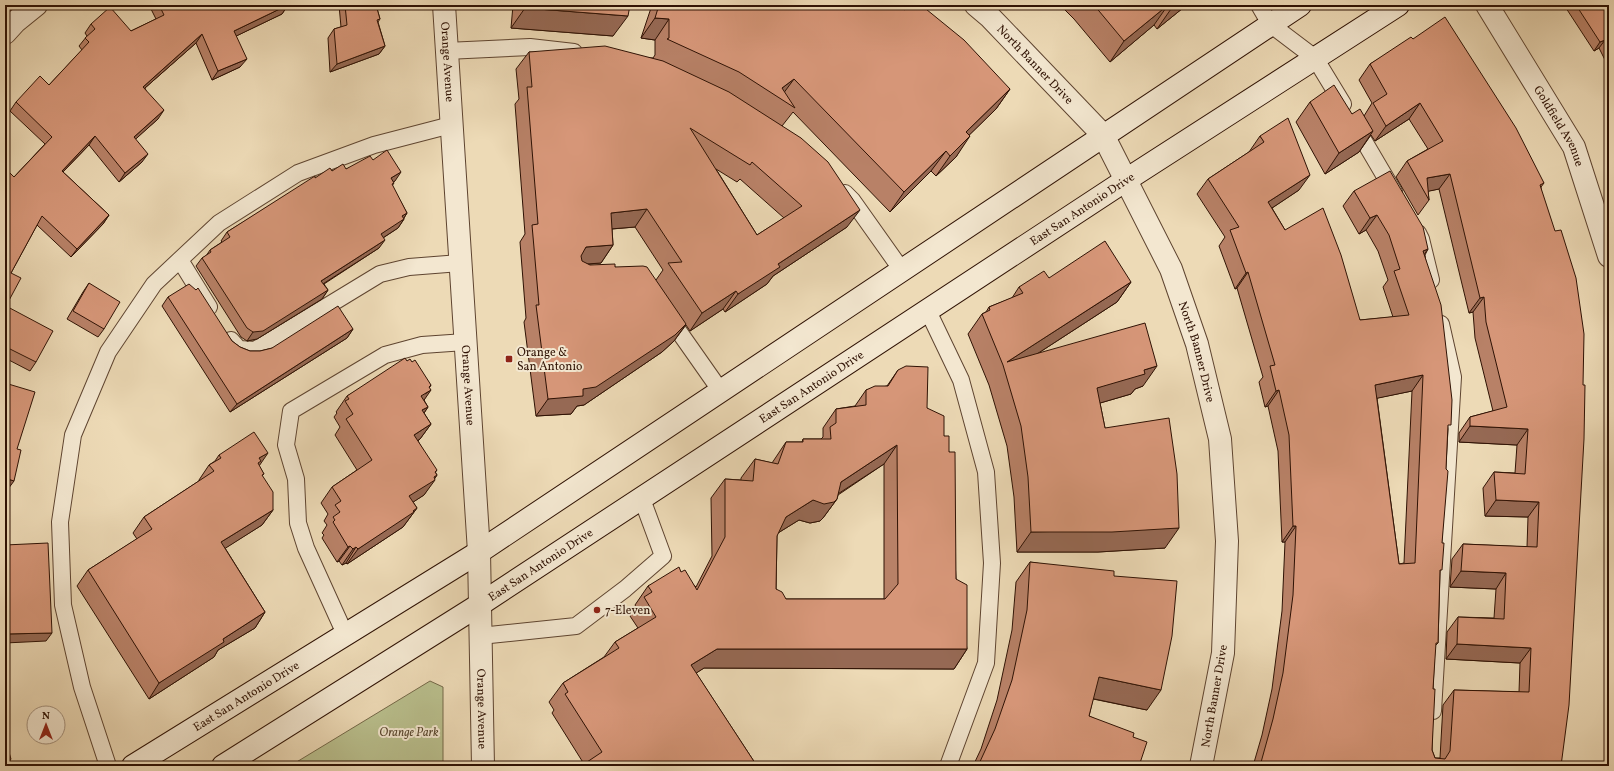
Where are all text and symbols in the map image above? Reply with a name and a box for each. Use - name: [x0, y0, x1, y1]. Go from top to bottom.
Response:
- street label: Orange Avenue: [436, 21, 457, 103]
- street label: North Banner Drive: [993, 22, 1077, 108]
- street label: Goldfield Avenue: [1529, 83, 1587, 169]
- street label: East San Antonio Drive: [1027, 169, 1138, 250]
- street label: North Banner Drive: [1174, 299, 1218, 404]
- street label: Orange Avenue: [457, 345, 478, 426]
- place label: Orange & San Antonio: [517, 345, 582, 375]
- street label: East San Antonio Drive: [756, 347, 868, 428]
- marker: Orange & San Antonio: [504, 354, 514, 364]
- street label: East San Antonio Drive: [486, 525, 597, 606]
- place label: 7-Eleven: [605, 603, 650, 619]
- marker: 7-Eleven: [592, 605, 602, 615]
- street label: North Banner Drive: [1198, 643, 1232, 749]
- street label: East San Antonio Drive: [190, 658, 303, 736]
- street label: Orange Avenue: [472, 668, 490, 750]
- north arrow: [26, 705, 66, 745]
- text: N: [42, 709, 50, 724]
- park label: Orange Park: [379, 725, 439, 741]

